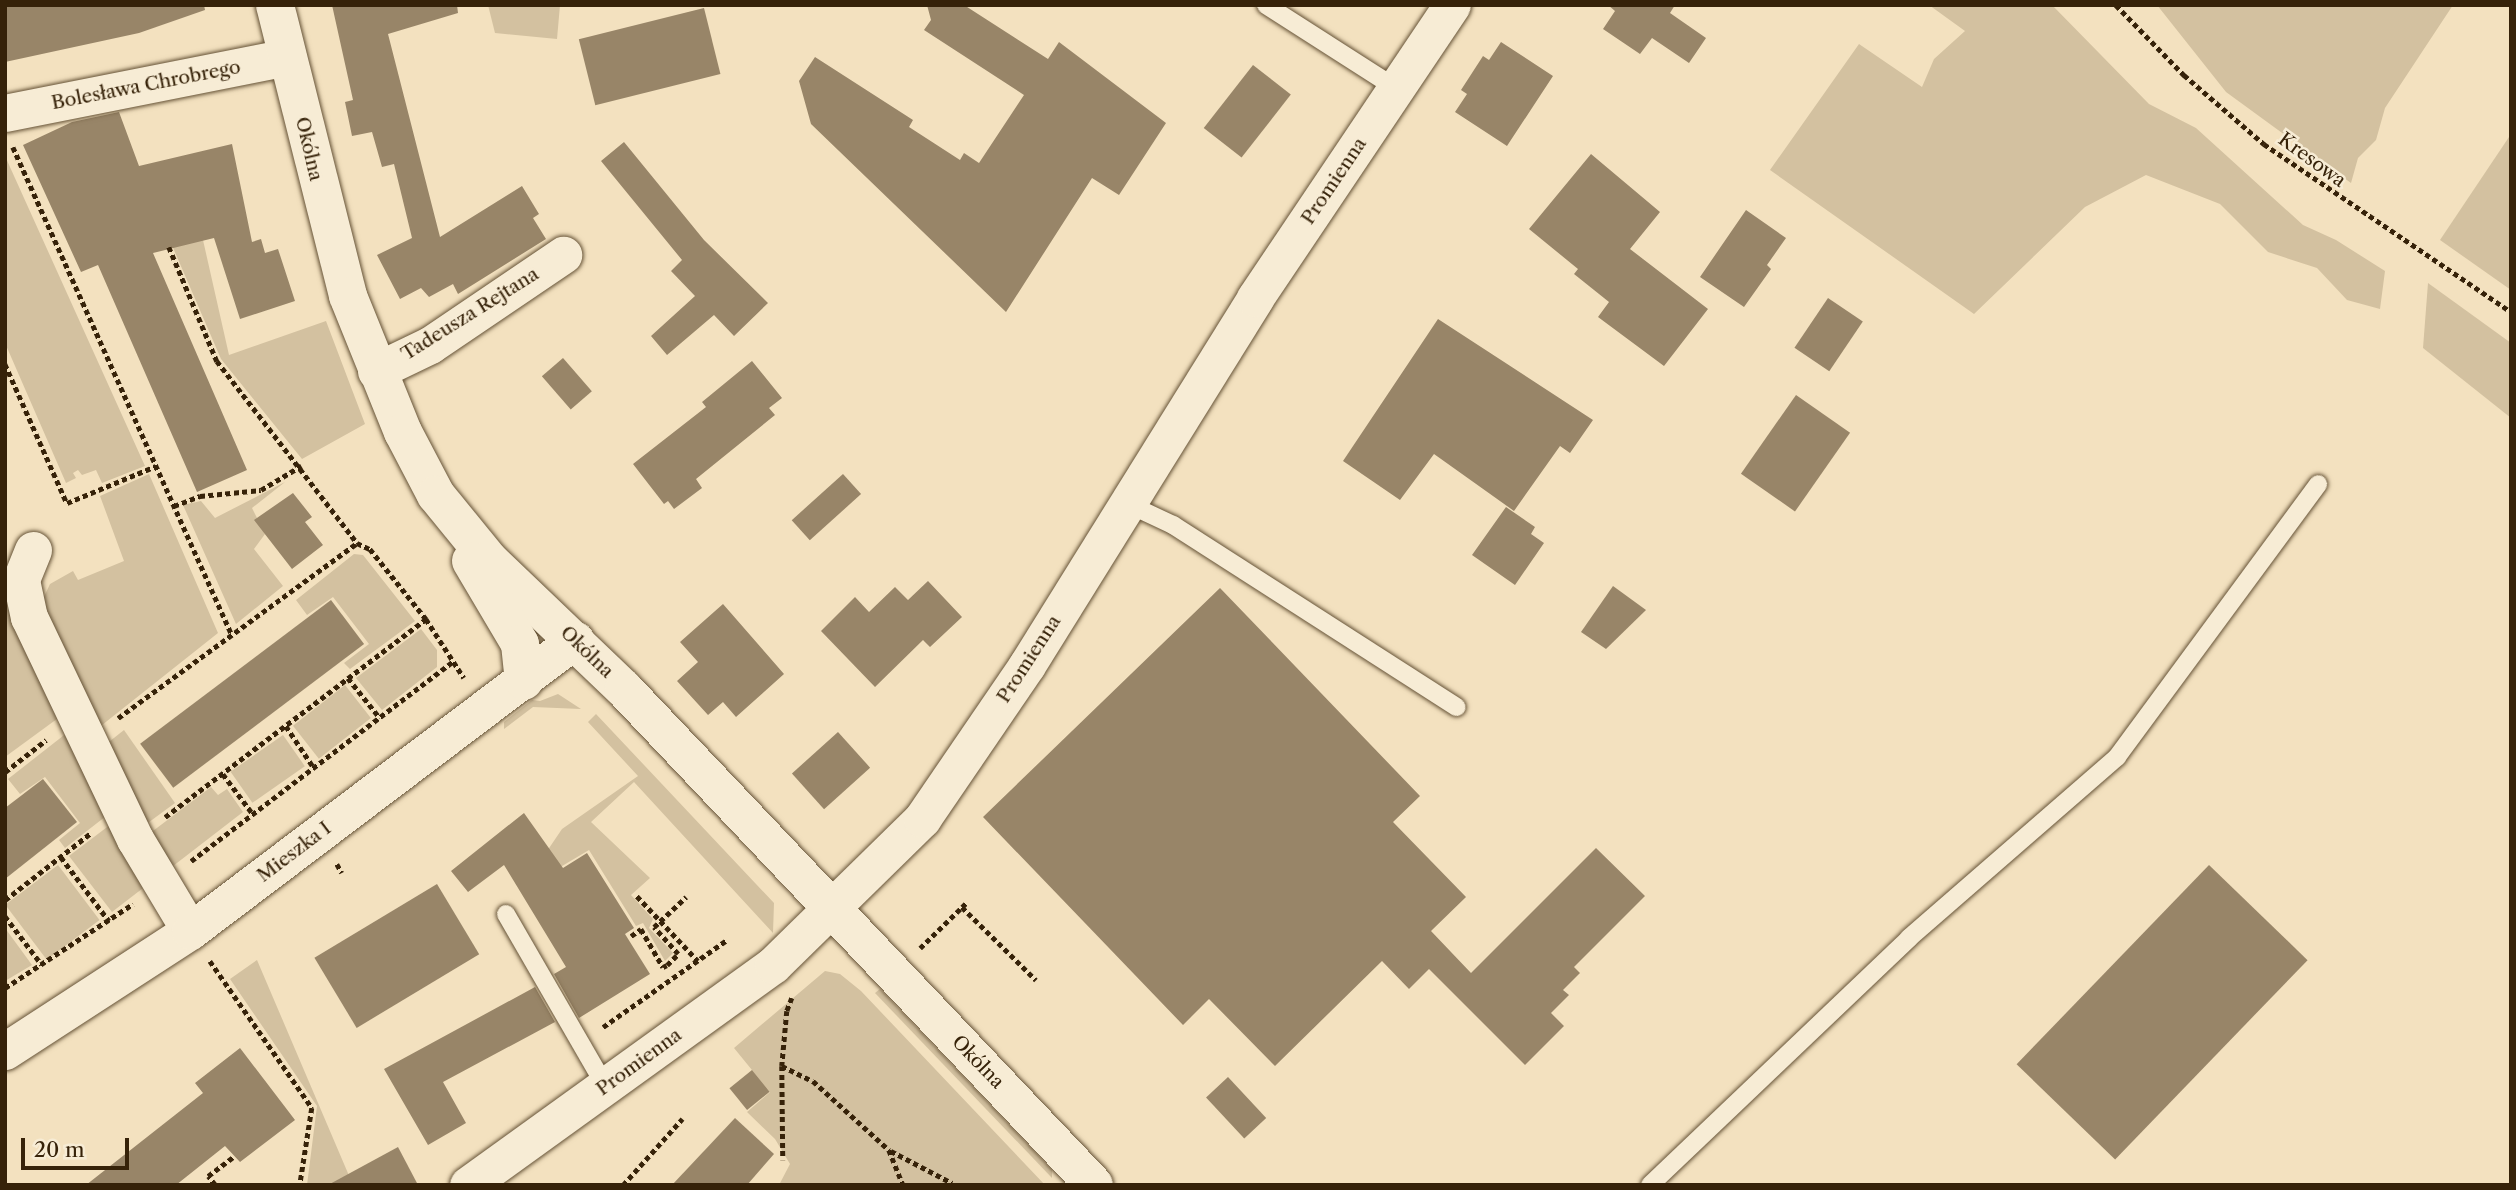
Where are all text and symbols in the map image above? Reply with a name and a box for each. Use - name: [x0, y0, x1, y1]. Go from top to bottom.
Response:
- street label: Bolesława Chrobrego: [49, 55, 243, 115]
- street label: Okólna: [291, 115, 327, 183]
- street label: Kresowa: [2274, 128, 2350, 192]
- street label: Promienna: [1297, 133, 1371, 229]
- street label: Tadeusza Rejtana: [397, 262, 543, 366]
- street label: Promienna: [992, 611, 1066, 707]
- street label: Okólna: [556, 621, 618, 683]
- street label: Mieszka I: [253, 817, 335, 887]
- street label: Promienna: [592, 1023, 686, 1101]
- street label: Okólna: [947, 1031, 1009, 1093]
- scale bar: [24, 1124, 133, 1168]
- text: 20 m: [34, 1137, 85, 1162]

